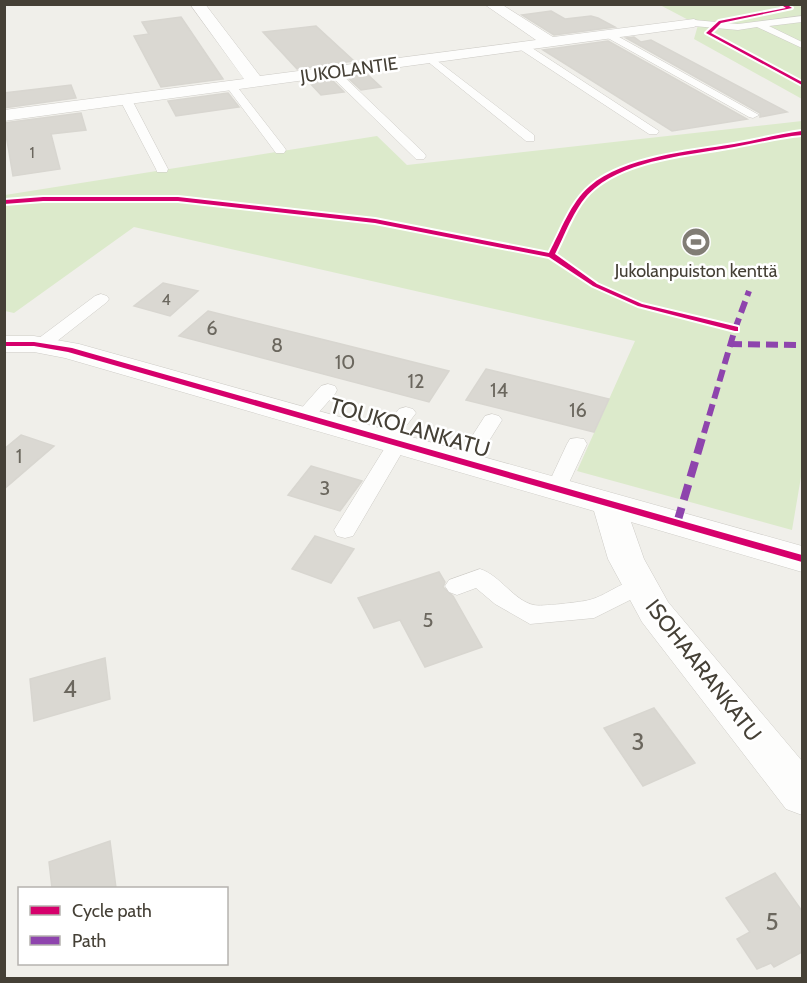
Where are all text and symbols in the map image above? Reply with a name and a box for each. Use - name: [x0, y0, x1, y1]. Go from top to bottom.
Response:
- street label: JUKOLANTIE: [298, 52, 399, 88]
- house number: 1: [29, 143, 35, 162]
- sports icon: Jukolanpuiston kenttä: [680, 226, 712, 258]
- place label: Jukolanpuiston kenttä: [614, 260, 778, 282]
- house number: 4: [161, 290, 171, 309]
- house number: 6: [206, 316, 218, 340]
- house number: 8: [271, 333, 283, 357]
- house number: 10: [335, 350, 355, 374]
- house number: 12: [408, 369, 425, 393]
- house number: 14: [490, 378, 508, 402]
- street label: TOUKOLANKATU: [327, 392, 493, 463]
- house number: 16: [569, 398, 587, 422]
- house number: 1: [16, 444, 22, 468]
- house number: 3: [320, 476, 330, 500]
- street label: ISOHAARANKATU: [640, 594, 767, 747]
- house number: 5: [423, 608, 433, 632]
- house number: 4: [63, 674, 77, 703]
- house number: 3: [632, 727, 644, 756]
- legend: [18, 887, 228, 965]
- text: Cycle path: [72, 900, 152, 922]
- house number: 5: [766, 907, 778, 936]
- text: Path: [72, 930, 106, 952]

